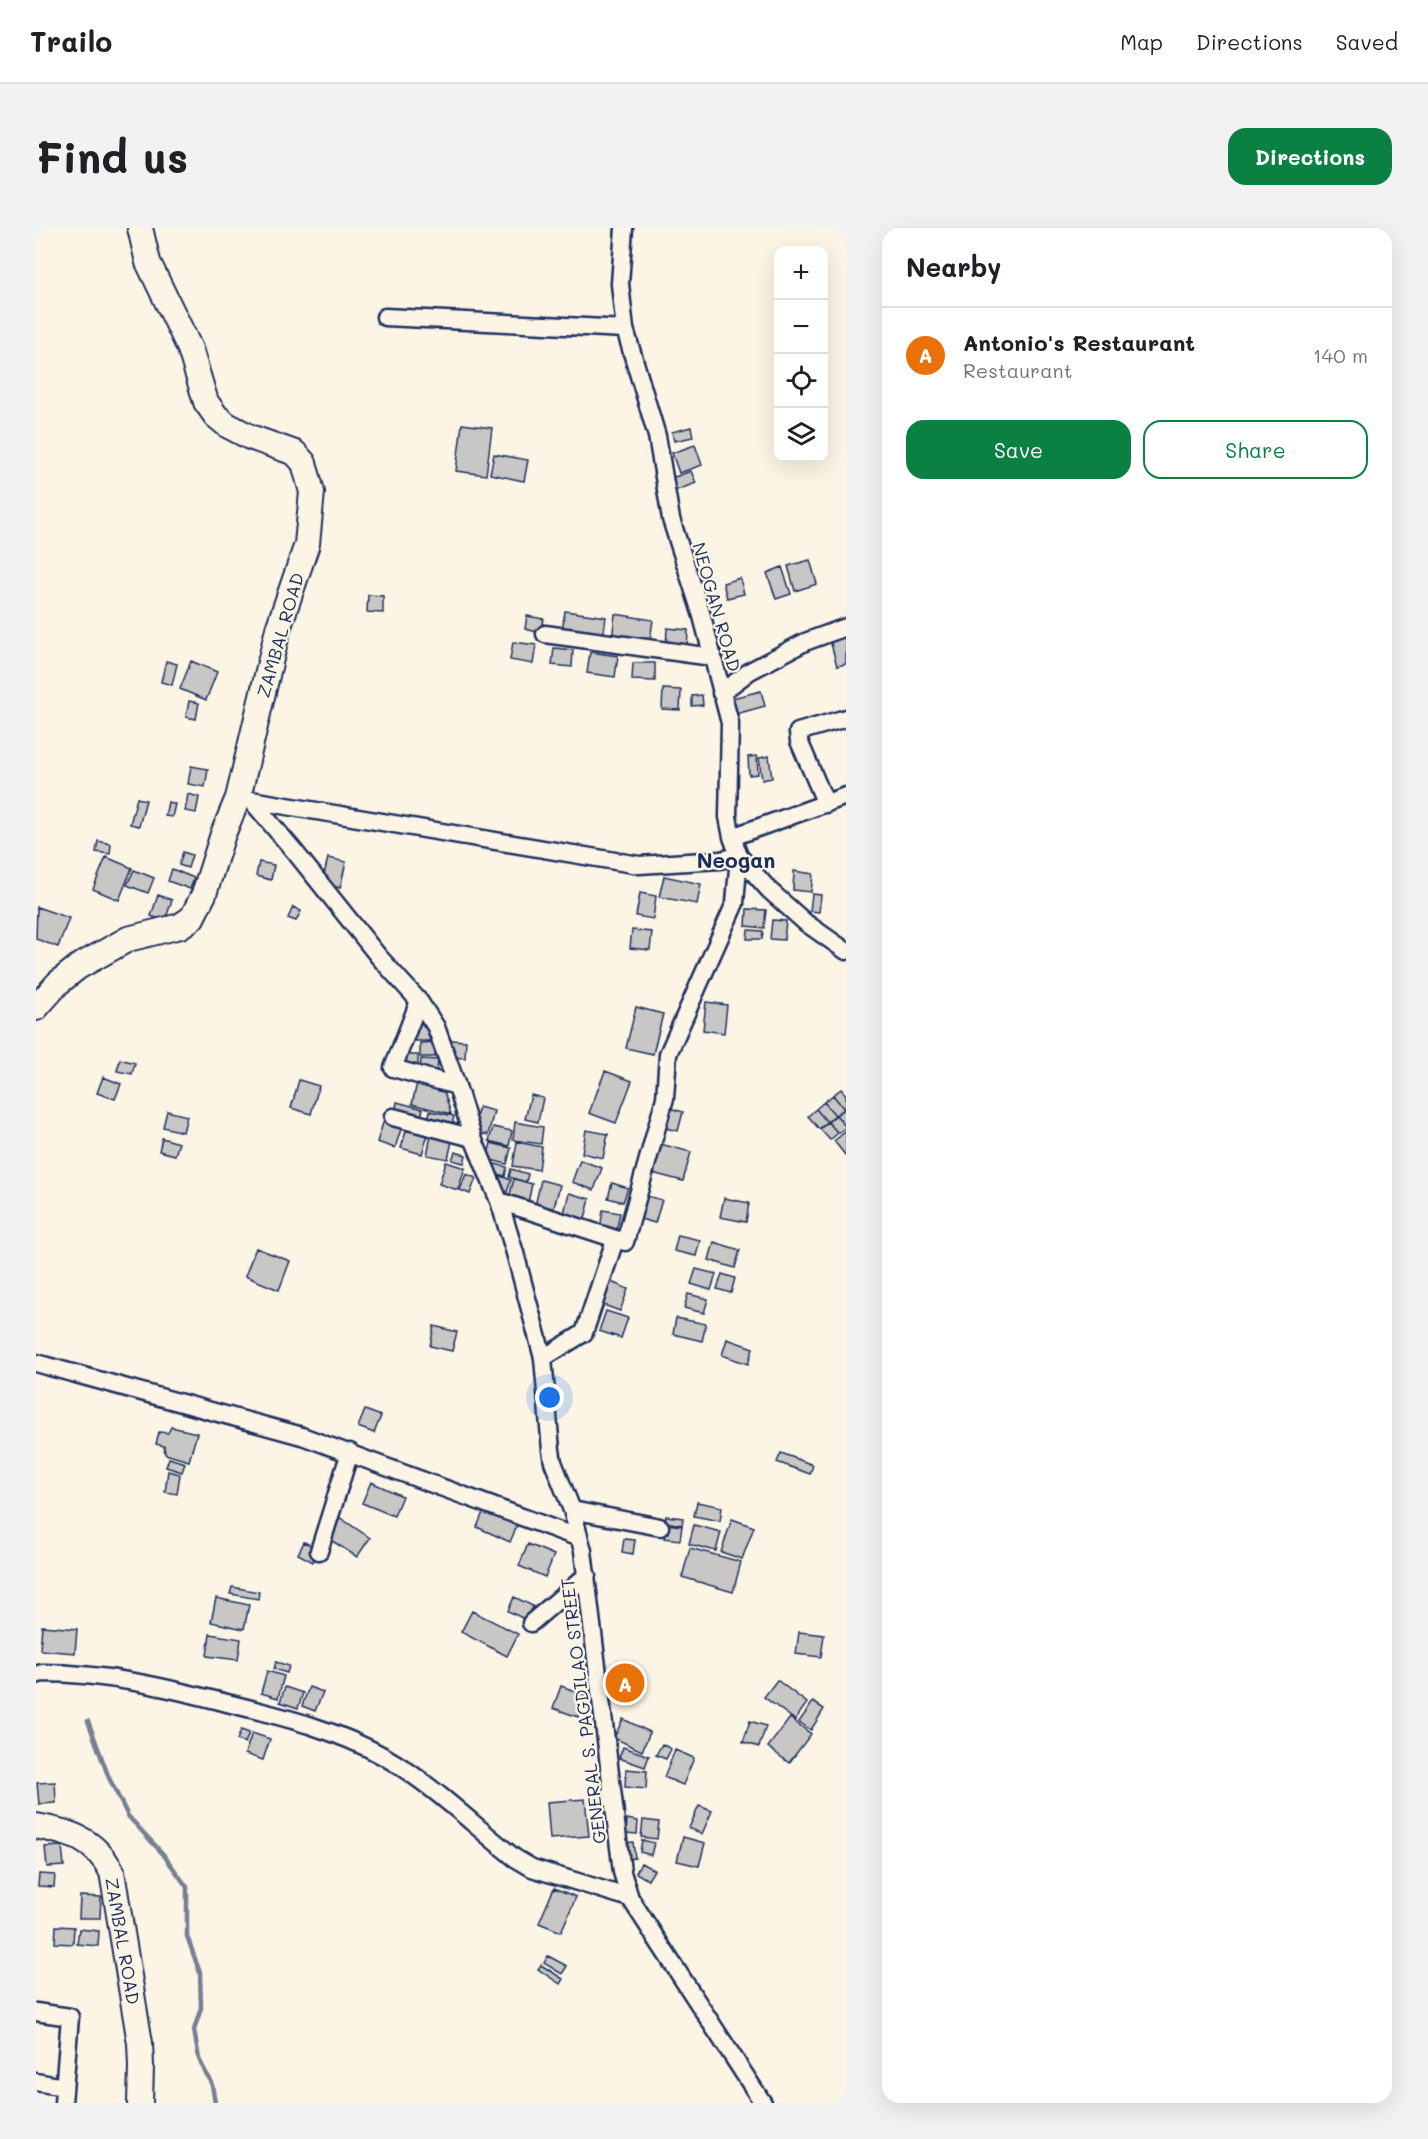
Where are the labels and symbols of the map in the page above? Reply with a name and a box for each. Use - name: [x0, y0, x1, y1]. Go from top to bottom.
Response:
- street label: NEOGAN ROAD: [687, 540, 747, 674]
- street label: ZAMBAL ROAD: [251, 570, 309, 700]
- district label: Neogan: [697, 846, 775, 873]
- your location: [535, 1383, 564, 1412]
- street label: GENERAL S. PAGDILAO STREET: [555, 1577, 611, 1845]
- pin: A: [606, 1660, 644, 1706]
- street label: ZAMBAL ROAD: [100, 1876, 146, 2006]

